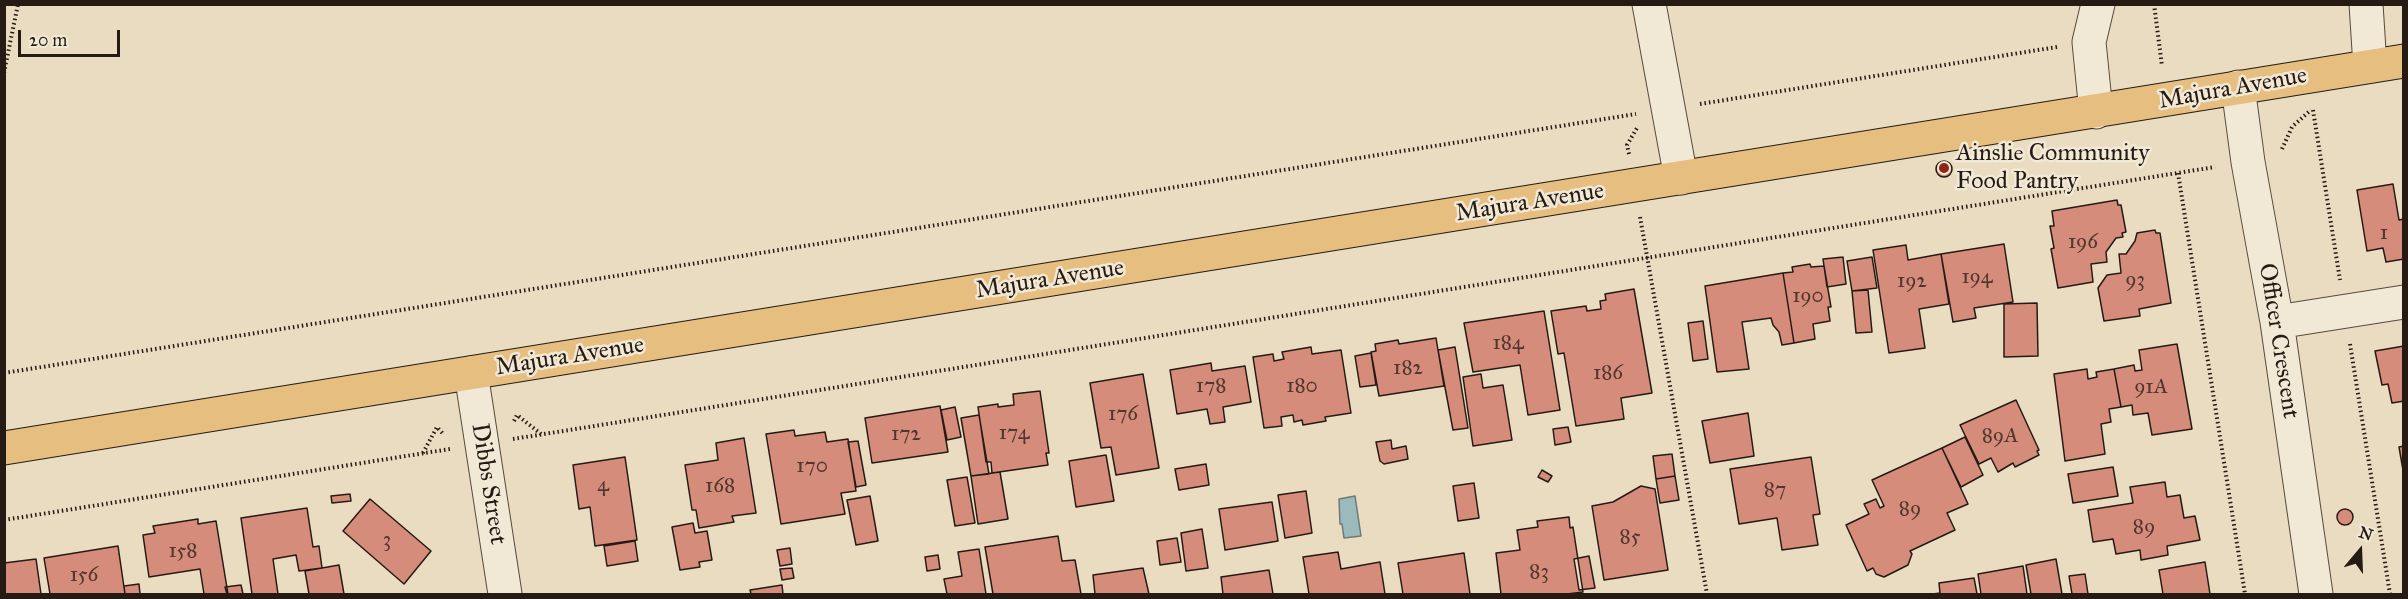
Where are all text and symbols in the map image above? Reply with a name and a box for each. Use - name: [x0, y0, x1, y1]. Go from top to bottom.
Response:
- scale bar: [21, 18, 123, 56]
- text: 20 m: [29, 29, 67, 51]
- street label: Majura Avenue: [2157, 62, 2309, 116]
- place label: Ainslie Community Food Pantry: [1956, 140, 2149, 196]
- marker: Ainslie Community Food Pantry: [1937, 161, 1951, 175]
- street label: Majura Avenue: [1454, 177, 1606, 229]
- house number: 1: [2380, 221, 2388, 247]
- house number: 196: [2068, 230, 2098, 256]
- street label: Majura Avenue: [974, 254, 1126, 306]
- street label: Officer Crescent: [2251, 261, 2305, 421]
- house number: 194: [1961, 265, 1993, 291]
- house number: 93: [2125, 268, 2145, 294]
- house number: 192: [1897, 269, 1927, 295]
- house number: 190: [1792, 284, 1824, 310]
- street label: Majura Avenue: [494, 331, 646, 383]
- house number: 184: [1492, 331, 1524, 357]
- house number: 182: [1393, 356, 1423, 382]
- house number: 186: [1593, 361, 1623, 387]
- house number: 178: [1196, 374, 1226, 400]
- house number: 180: [1286, 374, 1318, 400]
- house number: 91A: [2134, 375, 2168, 401]
- house number: 176: [1108, 402, 1138, 428]
- street label: Dibbs Street: [464, 421, 512, 547]
- house number: 174: [999, 421, 1029, 447]
- house number: 172: [891, 422, 921, 448]
- house number: 89A: [1982, 424, 2018, 450]
- house number: 170: [796, 454, 828, 480]
- house number: 4: [597, 473, 609, 499]
- house number: 168: [705, 474, 735, 500]
- house number: 87: [1764, 478, 1786, 504]
- house number: 89: [1899, 497, 1921, 523]
- house number: 89: [2133, 515, 2155, 541]
- north arrow: [2330, 521, 2390, 581]
- text: N: [2357, 522, 2376, 545]
- house number: 85: [1620, 525, 1640, 551]
- house number: 3: [383, 528, 391, 554]
- house number: 158: [168, 539, 198, 565]
- house number: 83: [1529, 560, 1549, 586]
- house number: 156: [70, 563, 98, 589]

